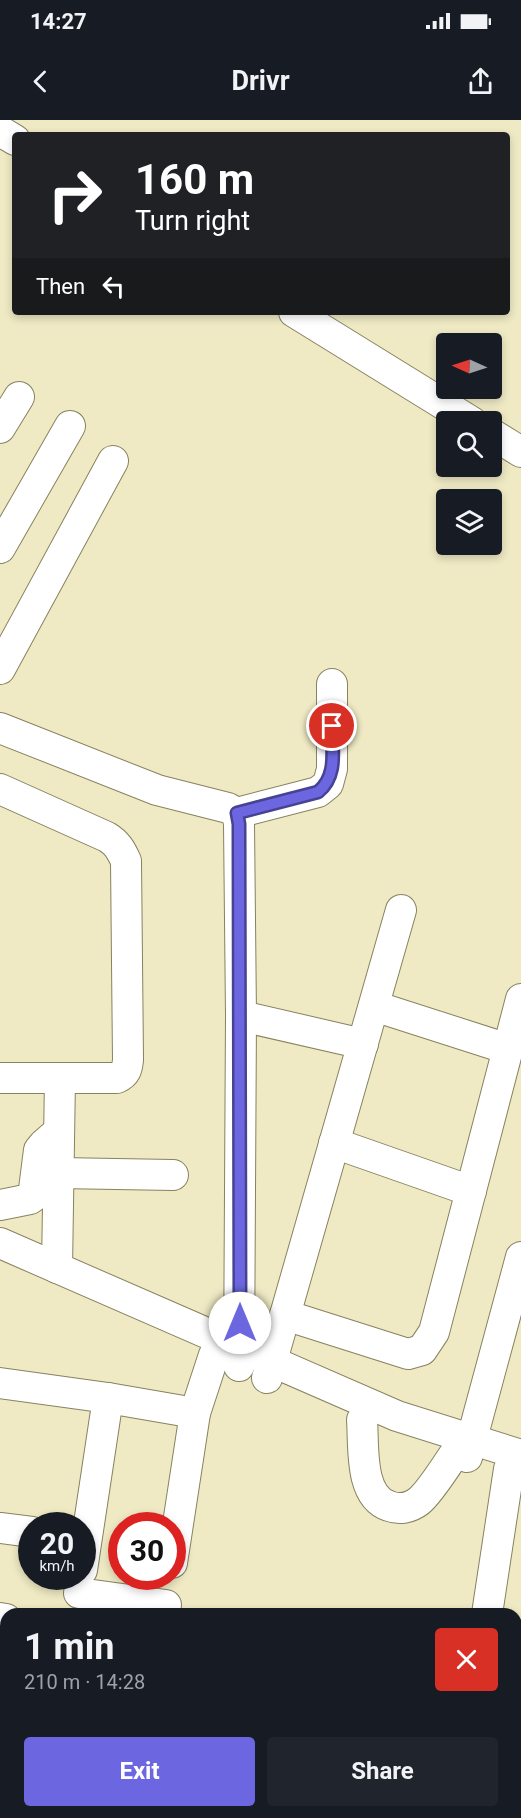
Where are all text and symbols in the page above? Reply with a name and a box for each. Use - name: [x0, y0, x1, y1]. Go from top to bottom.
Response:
- text: 14:27: [30, 9, 87, 34]
- icon: back: [24, 65, 57, 98]
- text: Drivr: [231, 65, 290, 97]
- icon: share: [464, 65, 497, 98]
- text: 160 m: [135, 155, 254, 204]
- icon: right: [36, 156, 114, 234]
- text: Turn right: [135, 205, 250, 237]
- icon: left: [97, 270, 130, 303]
- text: Then: [36, 274, 85, 299]
- north arrow: [436, 333, 502, 399]
- map controls: [436, 333, 502, 555]
- button: search: [436, 411, 502, 477]
- button: layers: [436, 489, 502, 555]
- pin: [306, 700, 357, 751]
- icon: arrive: [315, 709, 348, 742]
- position arrow: [208, 1291, 272, 1355]
- speed limit sign: 30: [108, 1512, 186, 1590]
- text: 20: [40, 1526, 74, 1561]
- text: km/h: [39, 1557, 75, 1575]
- text: 1 min: [24, 1626, 115, 1668]
- button: close: [435, 1628, 498, 1691]
- text: 210 m · 14:28: [24, 1670, 145, 1694]
- button: Exit: [24, 1737, 255, 1806]
- button: Share: [267, 1737, 498, 1806]

